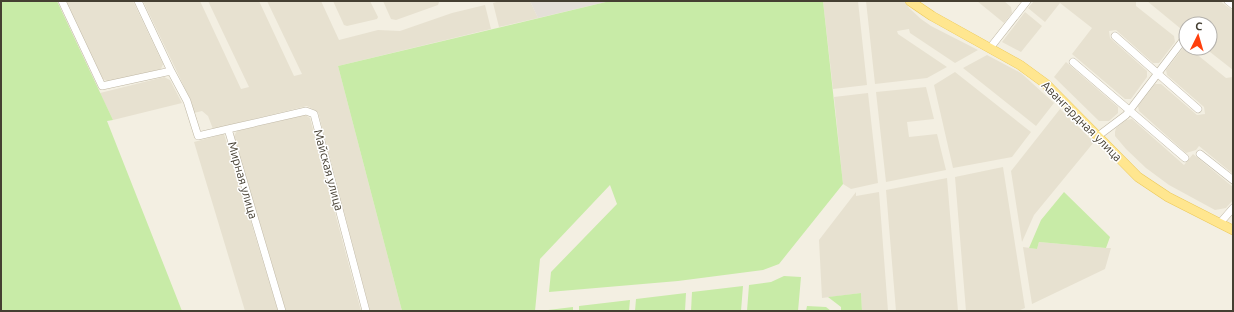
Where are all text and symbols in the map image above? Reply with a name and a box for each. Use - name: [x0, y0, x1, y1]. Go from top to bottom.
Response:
- north arrow: [1178, 16, 1218, 56]
- text: С: [1195, 20, 1203, 32]
- street label: Авангардная улица: [1039, 78, 1125, 164]
- street label: Майская улица: [312, 128, 346, 212]
- street label: Мирная улица: [226, 140, 260, 220]

